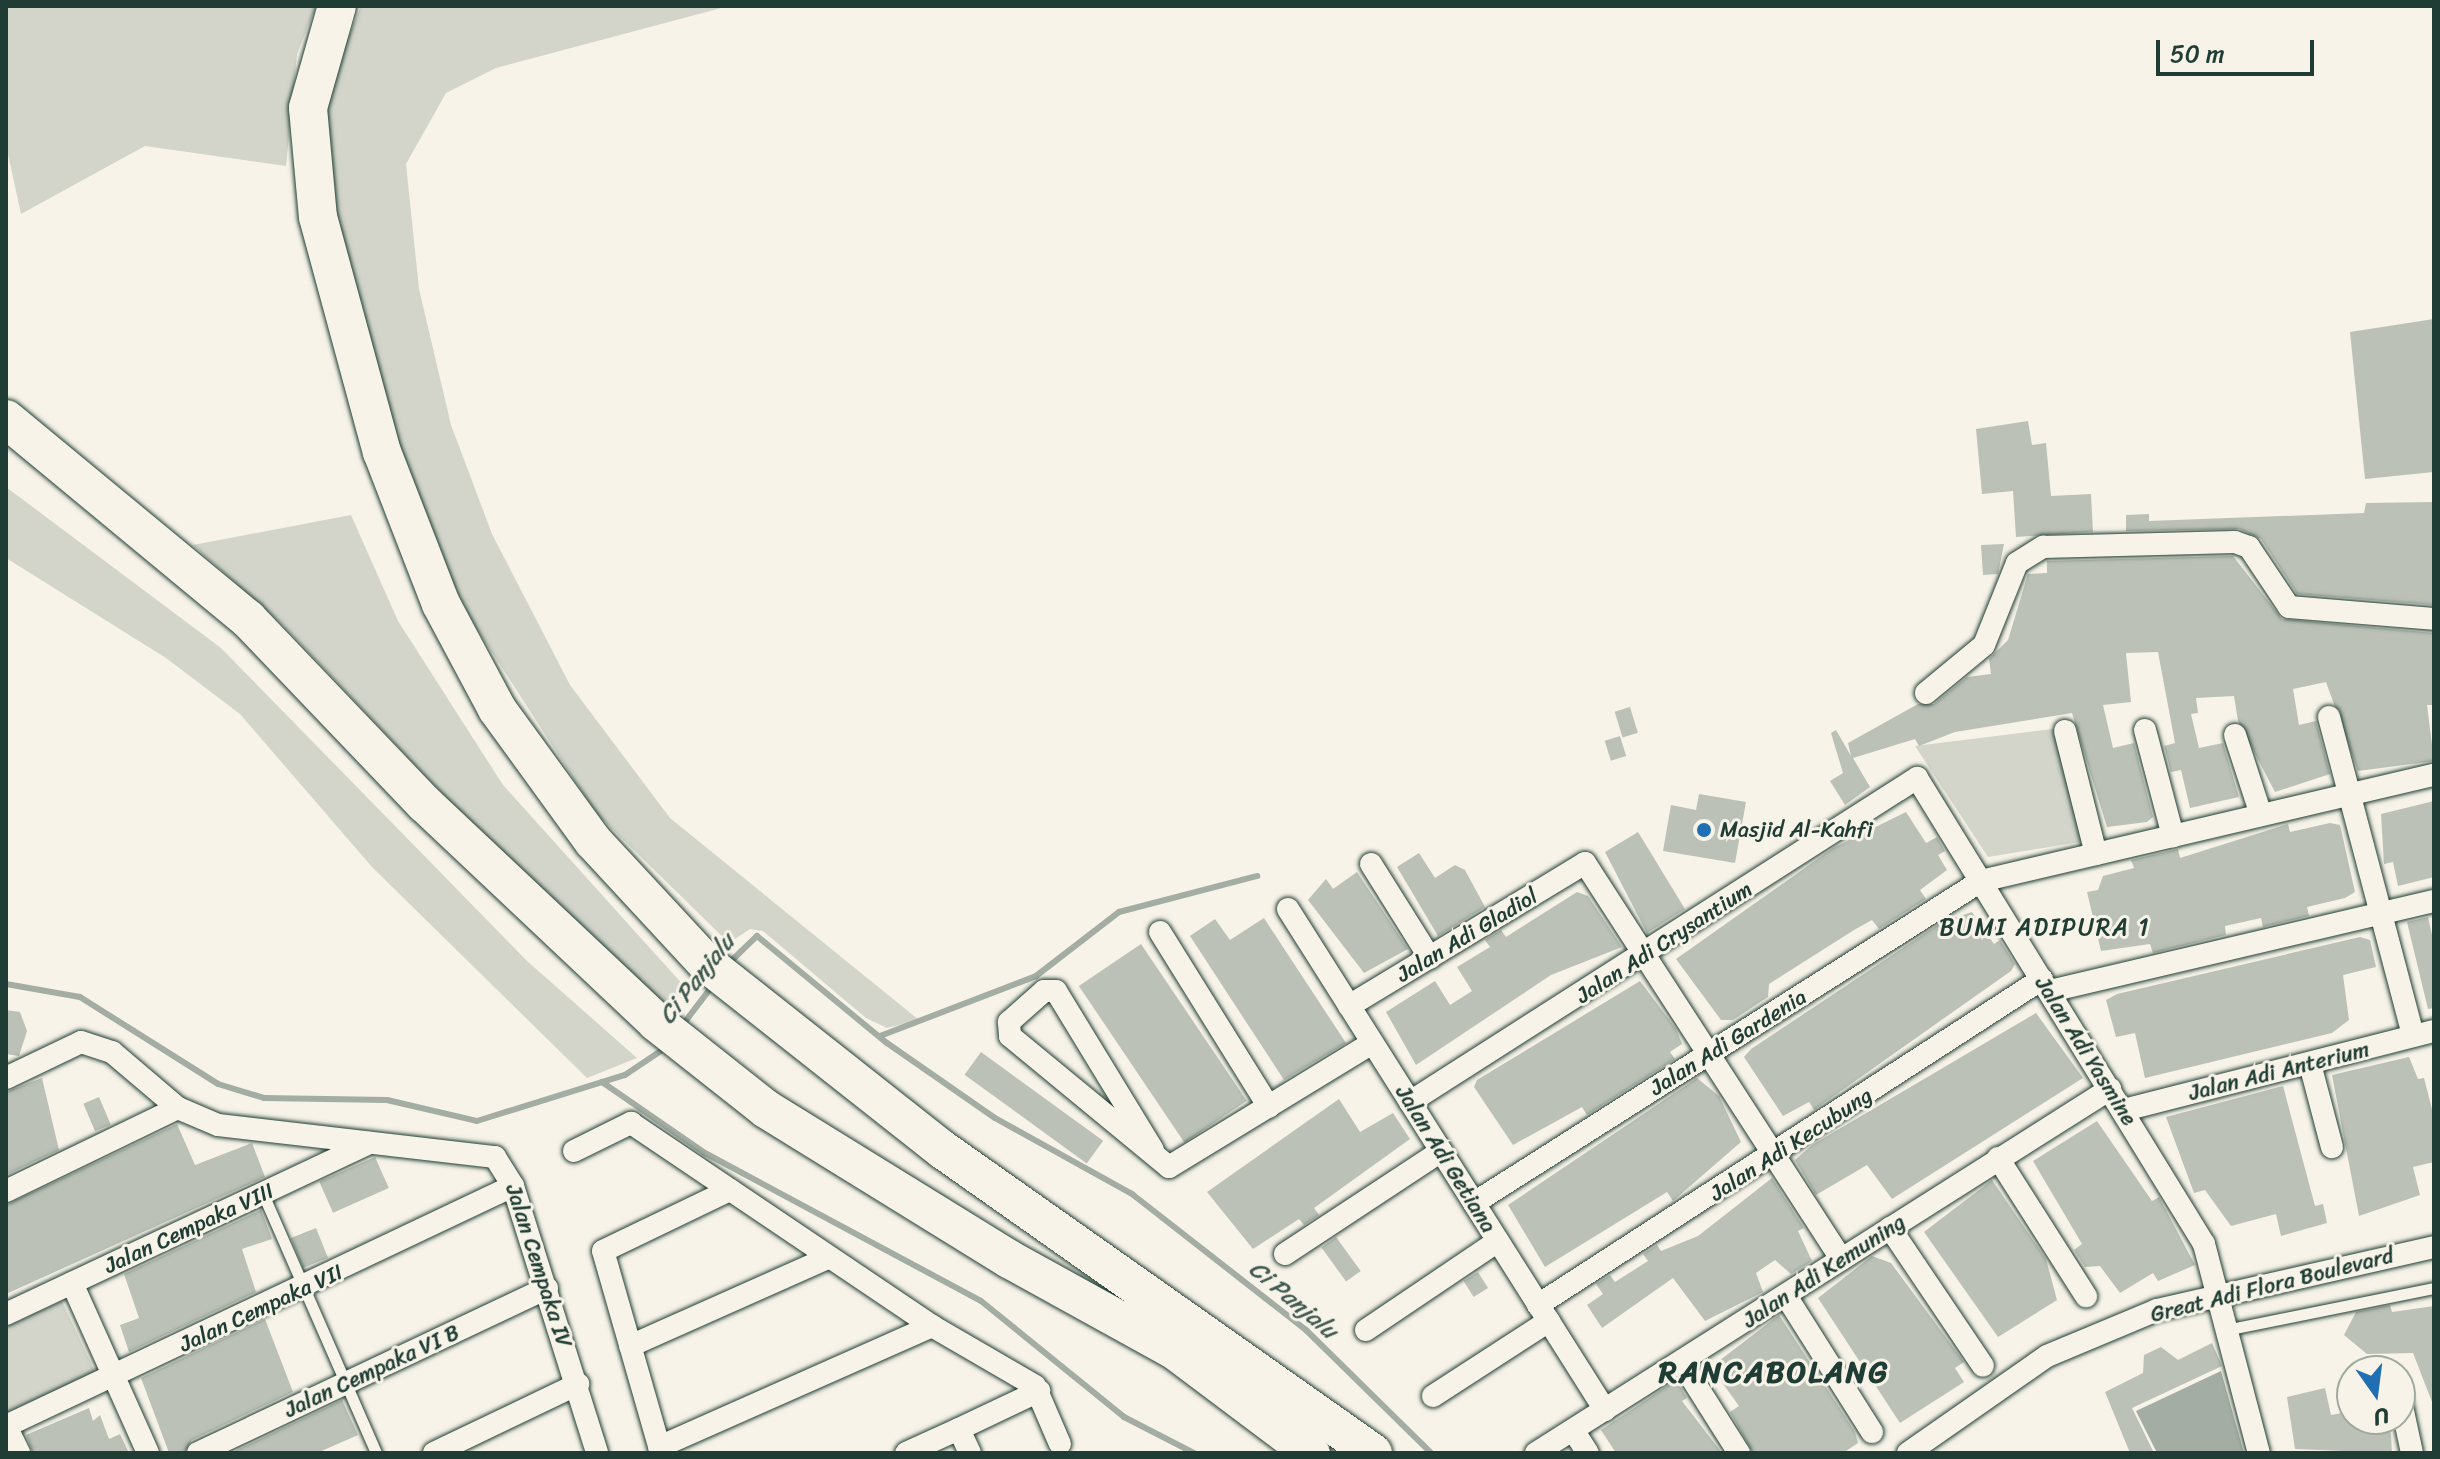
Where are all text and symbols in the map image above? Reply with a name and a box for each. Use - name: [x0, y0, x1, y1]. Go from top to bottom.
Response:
- scale bar: [2160, 24, 2318, 74]
- text: 50 m: [2170, 33, 2225, 75]
- place label: Masjid Al-Kahfi: [1720, 817, 1873, 843]
- marker: Masjid Al-Kahfi: [1695, 821, 1713, 839]
- street label: Jalan Adi Crysantium: [1571, 875, 1757, 1009]
- street label: Jalan Adi Gladiol: [1392, 883, 1542, 987]
- district label: BUMI ADIPURA 1: [1942, 914, 2148, 942]
- water label: Ci Panjalu: [653, 928, 741, 1030]
- street label: Jalan Adi Yasmine: [2030, 972, 2142, 1130]
- street label: Jalan Adi Gardenia: [1645, 983, 1811, 1101]
- street label: Jalan Adi Anterium: [2186, 1036, 2372, 1106]
- street label: Jalan Adi Getiana: [1390, 1080, 1502, 1238]
- street label: Jalan Adi Kecubung: [1705, 1082, 1877, 1206]
- street label: Jalan Cempaka VIII: [100, 1177, 278, 1279]
- street label: Jalan Cempaka IV: [500, 1181, 578, 1351]
- street label: Jalan Adi Kemuning: [1738, 1209, 1910, 1333]
- street label: Great Adi Flora Boulevard: [2148, 1242, 2396, 1328]
- water label: Ci Panjalu: [1243, 1255, 1343, 1345]
- street label: Jalan Cempaka VII: [175, 1258, 347, 1358]
- street label: Jalan Cempaka VI B: [280, 1319, 464, 1423]
- district label: RANCABOLANG: [1659, 1354, 1889, 1390]
- north arrow: [2336, 1355, 2416, 1435]
- text: U: [2370, 1396, 2393, 1438]

